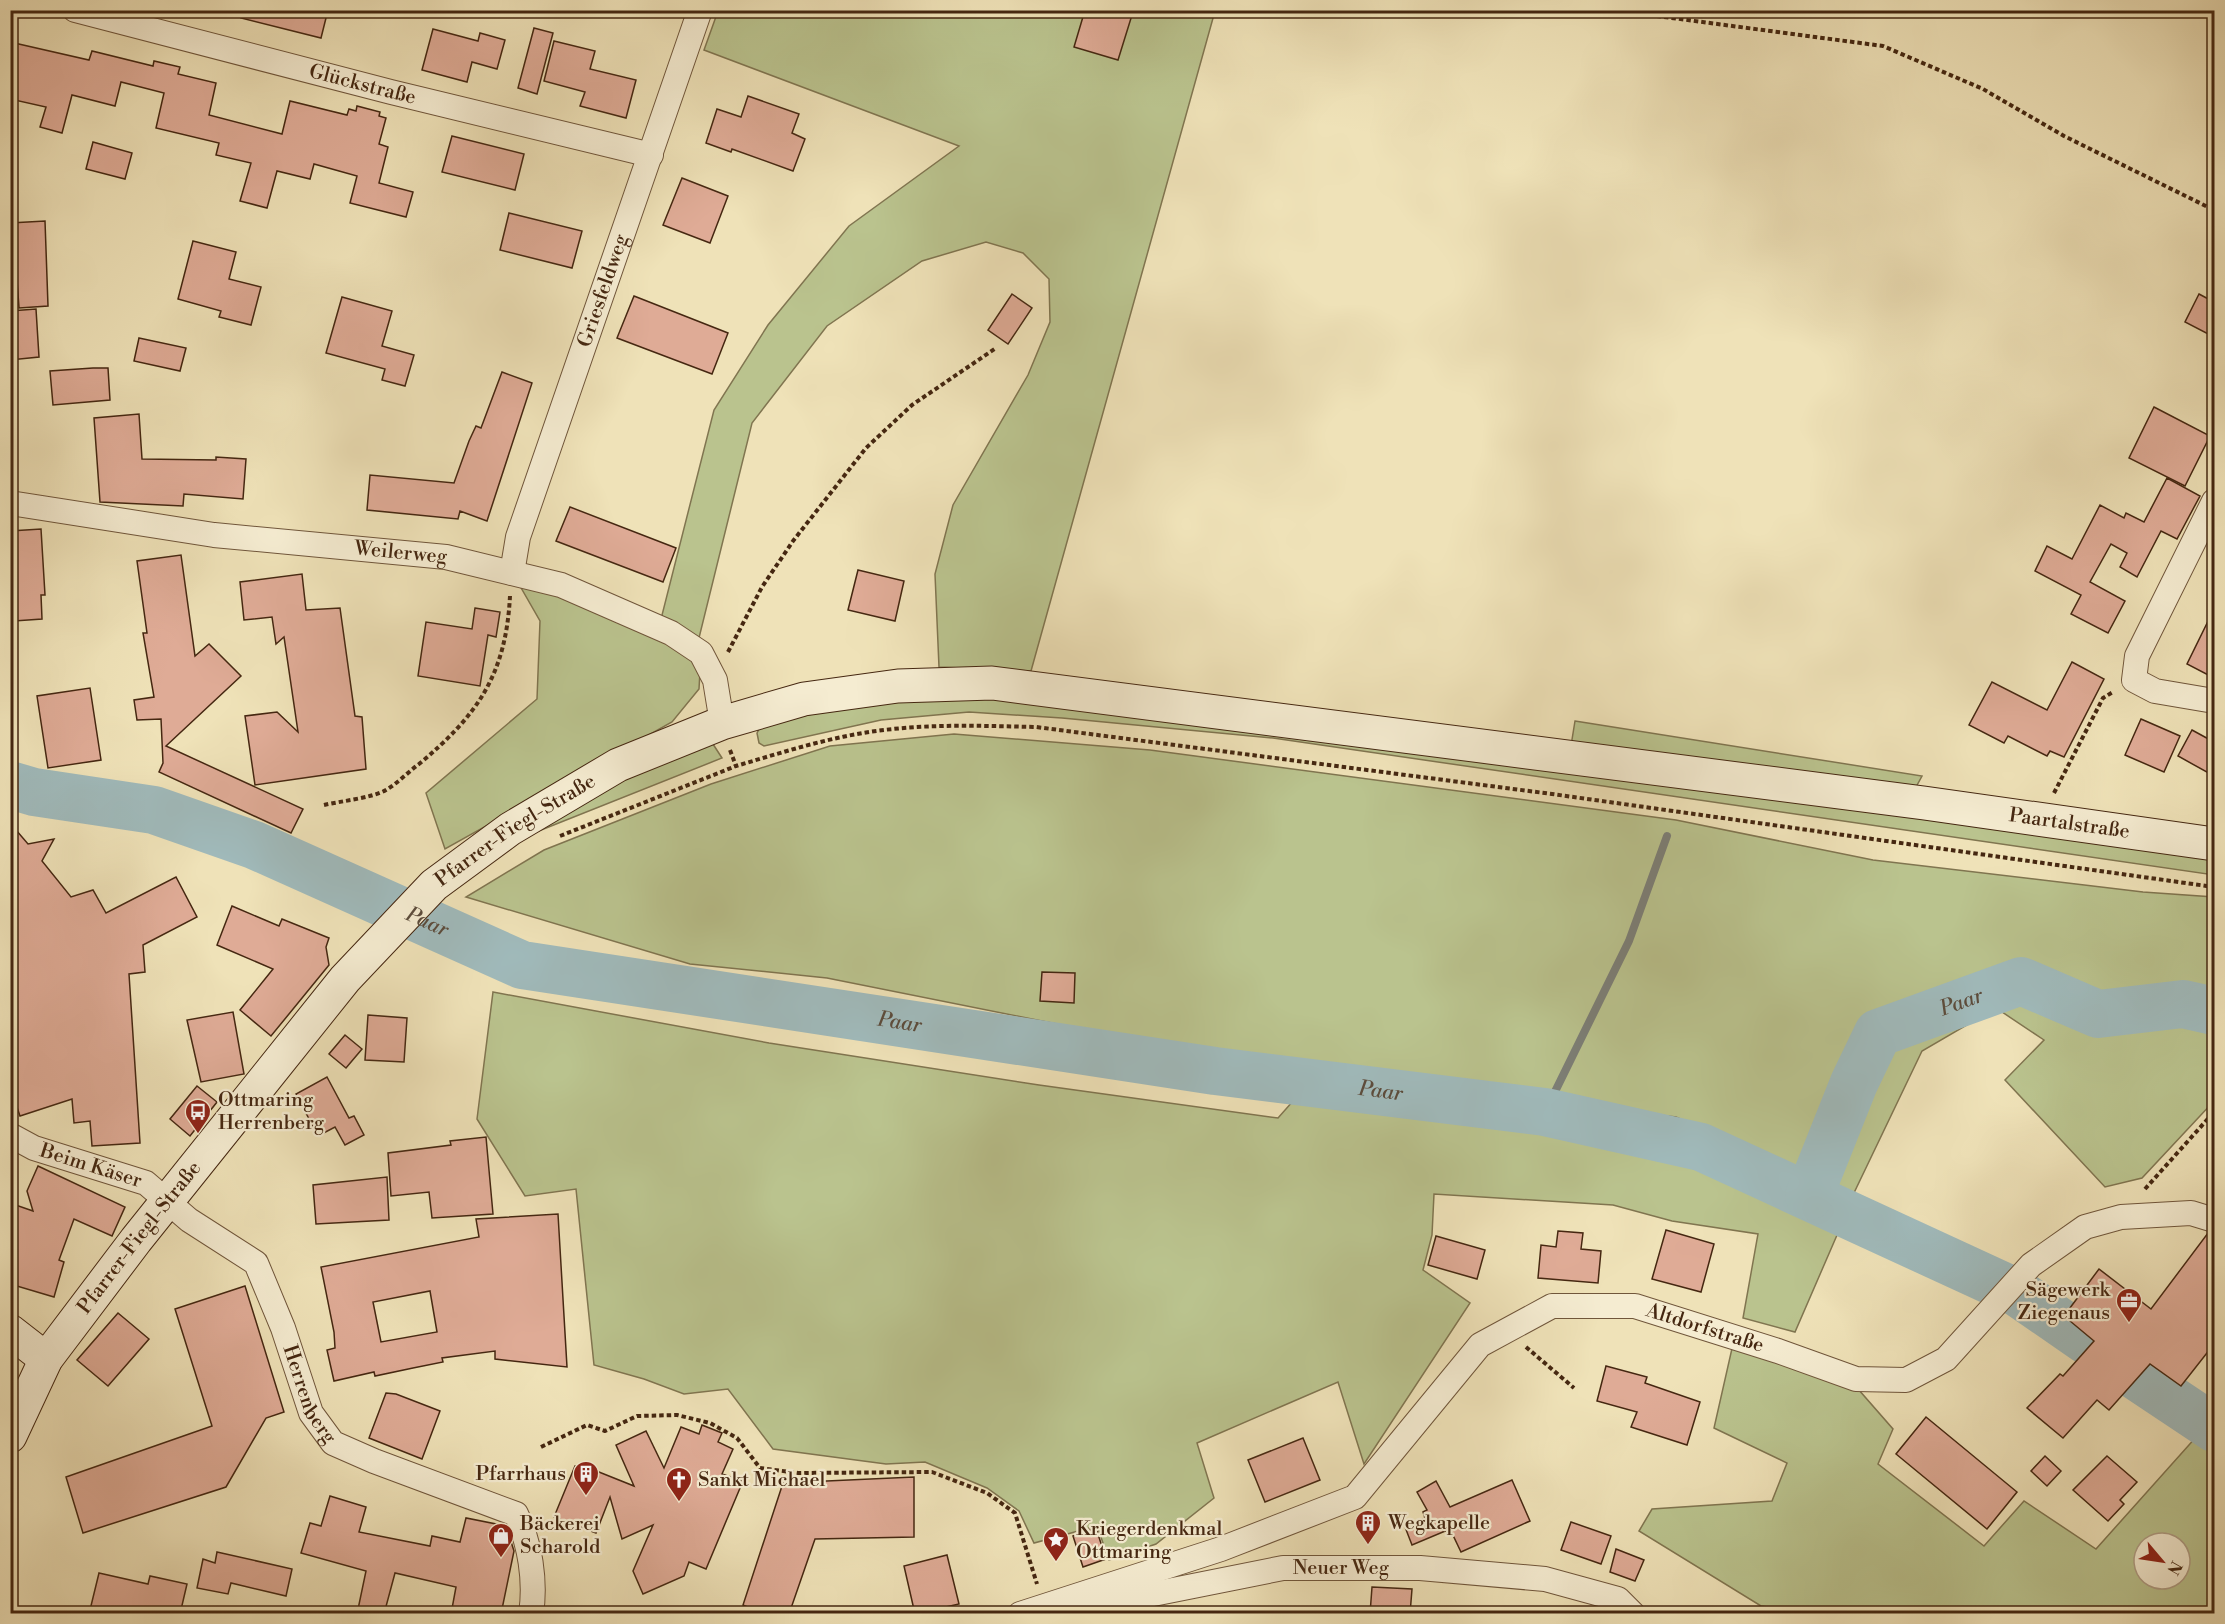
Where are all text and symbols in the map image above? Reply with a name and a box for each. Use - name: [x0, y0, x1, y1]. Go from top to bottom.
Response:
- street label: Glückstraße: [306, 59, 419, 110]
- street label: Griesfeldweg: [572, 230, 634, 351]
- street label: Weilerweg: [352, 536, 449, 570]
- street label: Pfarrer-Fiegl-Straße: [430, 769, 600, 892]
- street label: Paartalstraße: [2007, 803, 2131, 844]
- water label: Paar: [401, 901, 454, 944]
- water label: Paar: [1935, 982, 1988, 1023]
- water label: Paar: [875, 1006, 925, 1039]
- water label: Paar: [1356, 1076, 1405, 1107]
- place label: Ottmaring Herrenberg: [218, 1088, 325, 1136]
- bus stop icon: Ottmaring Herrenberg: [183, 1097, 213, 1135]
- street label: Beim Käser: [36, 1138, 145, 1194]
- street label: Pfarrer-Fiegl-Straße: [72, 1156, 207, 1319]
- place label: Sägewerk Ziegenaus: [2018, 1278, 2112, 1326]
- office icon: Sägewerk Ziegenaus: [2114, 1286, 2144, 1324]
- street label: Altdorfstraße: [1642, 1297, 1767, 1358]
- street label: Herrenberg: [277, 1342, 342, 1449]
- building icon: Pfarrhaus: [571, 1459, 601, 1497]
- place label: Pfarrhaus: [475, 1462, 566, 1487]
- church icon: Sankt Michael: [664, 1465, 694, 1503]
- place label: Sankt Michael: [698, 1468, 826, 1493]
- building icon: Wegkapelle: [1353, 1508, 1383, 1546]
- place label: Wegkapelle: [1387, 1511, 1490, 1536]
- place label: Bäckerei Scharold: [519, 1512, 601, 1560]
- place label: Kriegerdenkmal Ottmaring: [1076, 1517, 1222, 1565]
- shop icon: Bäckerei Scharold: [486, 1521, 516, 1559]
- place icon: Kriegerdenkmal Ottmaring: [1041, 1525, 1071, 1563]
- north arrow: [2132, 1531, 2192, 1591]
- street label: Neuer Weg: [1293, 1556, 1390, 1581]
- text: N: [2162, 1557, 2186, 1578]

